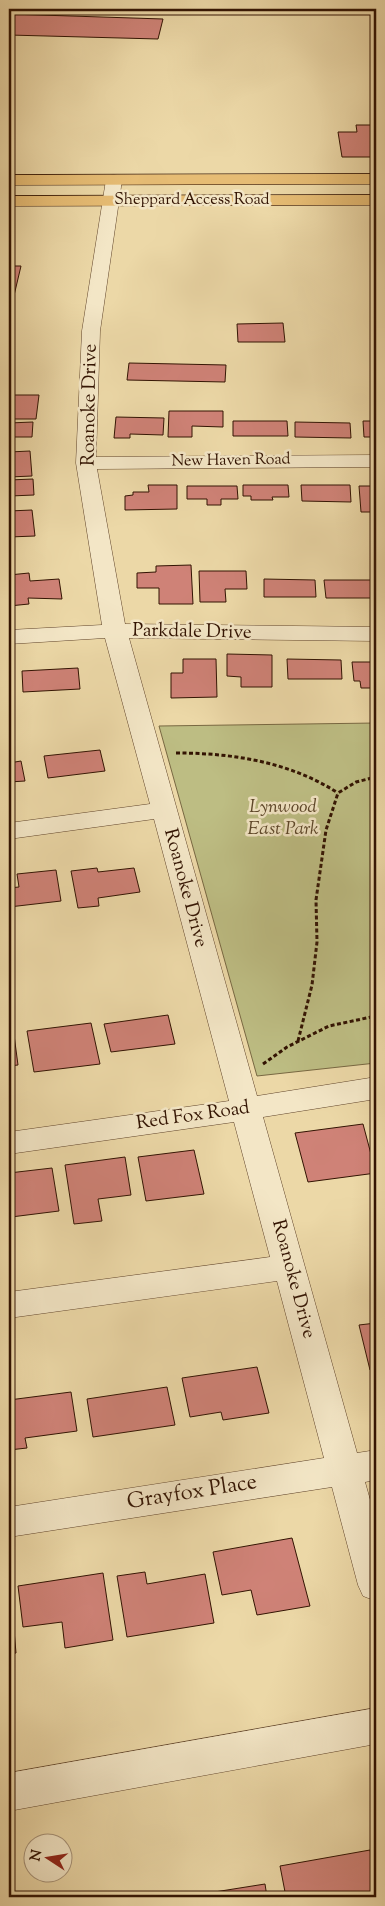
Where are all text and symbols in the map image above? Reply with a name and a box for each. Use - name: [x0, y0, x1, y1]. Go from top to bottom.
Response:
- street label: Sheppard Access Road: [114, 189, 270, 212]
- street label: Roanoke Drive: [75, 344, 105, 466]
- street label: New Haven Road: [171, 448, 291, 474]
- street label: Parkdale Drive: [132, 617, 252, 647]
- park label: Lynwood East Park: [247, 794, 319, 843]
- street label: Roanoke Drive: [156, 825, 214, 951]
- street label: Red Fox Road: [135, 1095, 252, 1137]
- street label: Roanoke Drive: [264, 1216, 322, 1342]
- street label: Grayfox Place: [125, 1467, 259, 1519]
- north arrow: [22, 1834, 72, 1884]
- text: N: [26, 1848, 48, 1863]

